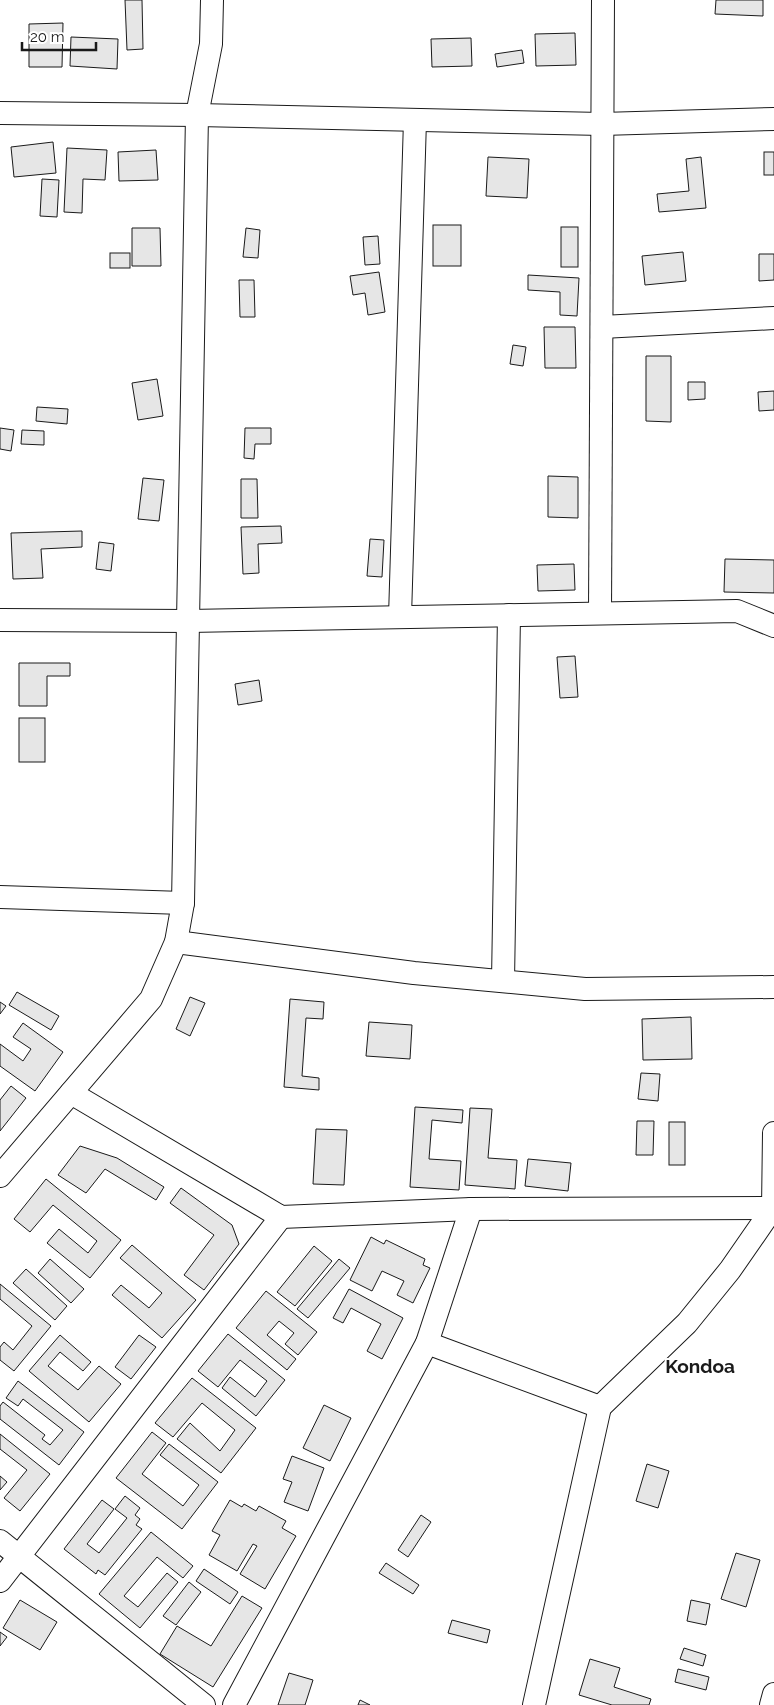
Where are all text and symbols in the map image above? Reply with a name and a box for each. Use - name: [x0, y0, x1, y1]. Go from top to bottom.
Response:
- scale bar: [22, 20, 96, 52]
- text: 20 m: [30, 28, 65, 46]
- district label: Kondoa: [665, 1355, 735, 1377]

